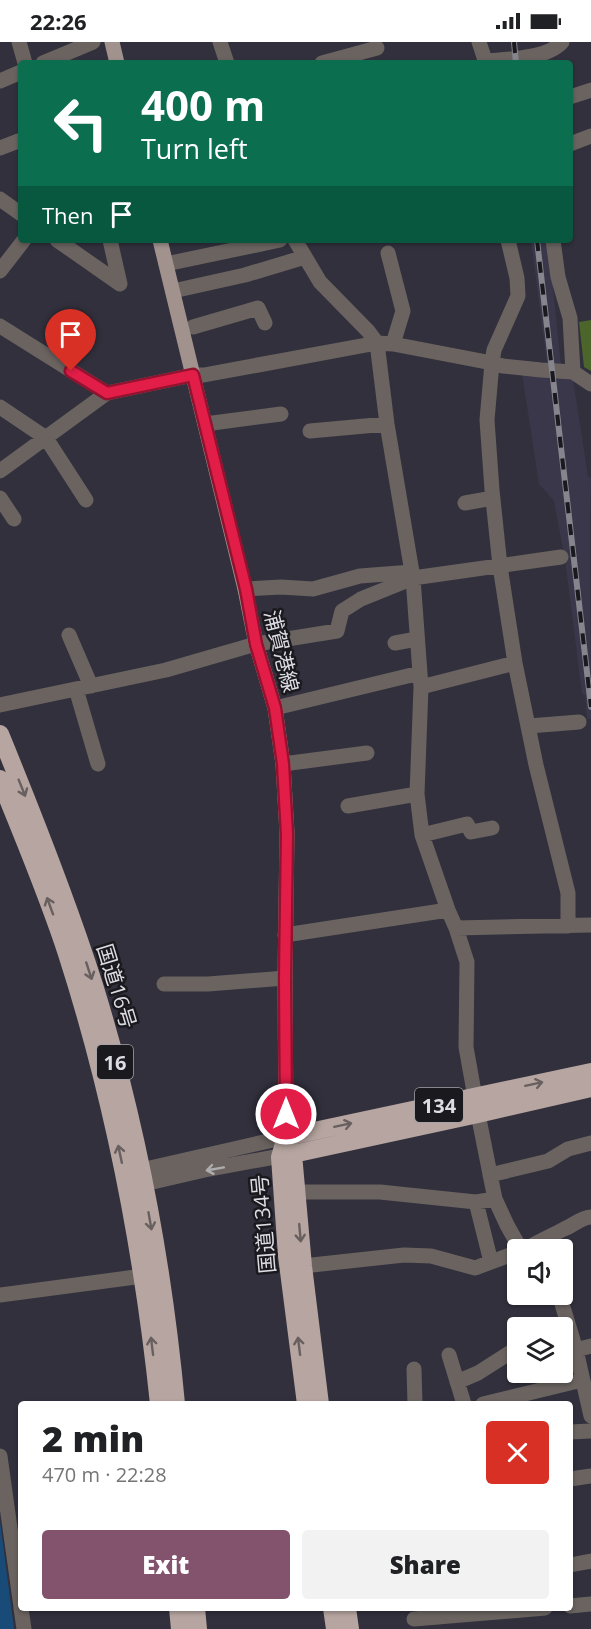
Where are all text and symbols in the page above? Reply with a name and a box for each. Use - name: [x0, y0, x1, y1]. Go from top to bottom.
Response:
- text: 22:26: [30, 6, 87, 36]
- text: 400 m: [141, 76, 265, 133]
- icon: left: [42, 84, 120, 162]
- text: Turn left: [141, 130, 248, 167]
- icon: arrive: [105, 198, 138, 231]
- text: Then: [42, 200, 93, 230]
- pin: [45, 309, 96, 371]
- icon: arrive: [54, 318, 87, 351]
- street label: 浦賀港線: [258, 607, 306, 695]
- one-way arrow: [17, 778, 28, 797]
- one-way arrow: [43, 897, 54, 915]
- street label: 国道16号: [91, 940, 143, 1032]
- one-way arrow: [85, 961, 96, 980]
- road number: 16: [97, 1045, 133, 1079]
- one-way arrow: [524, 1078, 543, 1090]
- position arrow: [254, 1082, 318, 1146]
- road number: 134: [415, 1088, 463, 1122]
- one-way arrow: [333, 1119, 352, 1130]
- one-way arrow: [114, 1144, 125, 1164]
- one-way arrow: [205, 1163, 225, 1174]
- street label: 国道134号: [245, 1173, 281, 1275]
- one-way arrow: [145, 1211, 156, 1231]
- one-way arrow: [295, 1223, 306, 1242]
- map controls: [507, 1239, 573, 1383]
- button: sound: [507, 1239, 573, 1305]
- button: layers: [507, 1317, 573, 1383]
- one-way arrow: [147, 1336, 158, 1356]
- one-way arrow: [293, 1337, 304, 1356]
- text: 2 min: [42, 1414, 144, 1463]
- button: close: [486, 1421, 549, 1484]
- text: 470 m · 22:28: [42, 1461, 167, 1488]
- button: Exit: [42, 1530, 290, 1599]
- button: Share: [302, 1530, 549, 1599]

